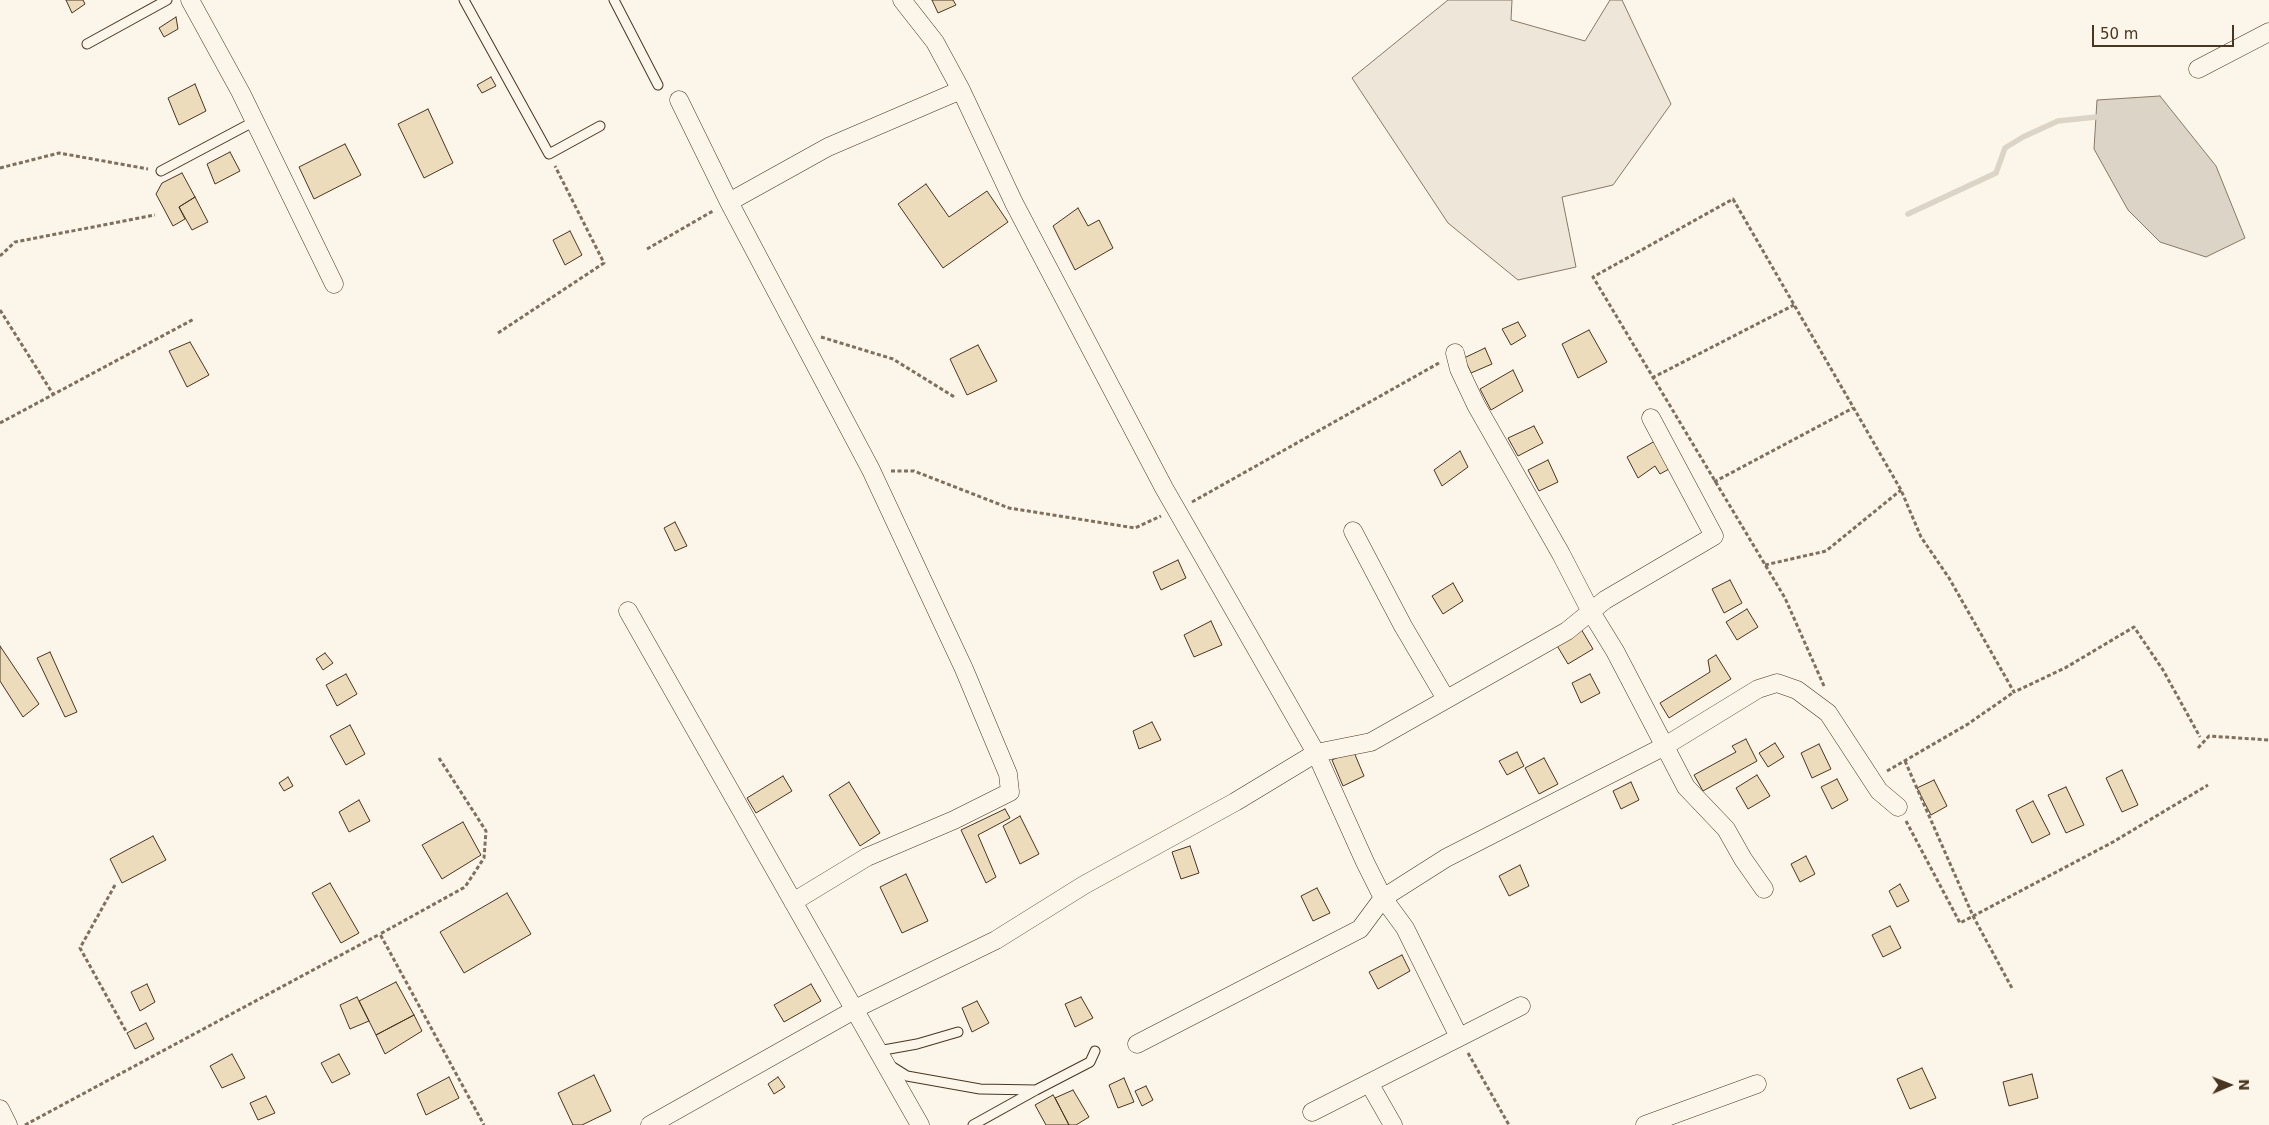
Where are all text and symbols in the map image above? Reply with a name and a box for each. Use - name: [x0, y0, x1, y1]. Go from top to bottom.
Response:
- scale bar: [2094, 15, 2236, 47]
- text: 50 m: [2100, 25, 2138, 43]
- north arrow: [2204, 1060, 2254, 1110]
- text: N: [2236, 1079, 2252, 1091]

